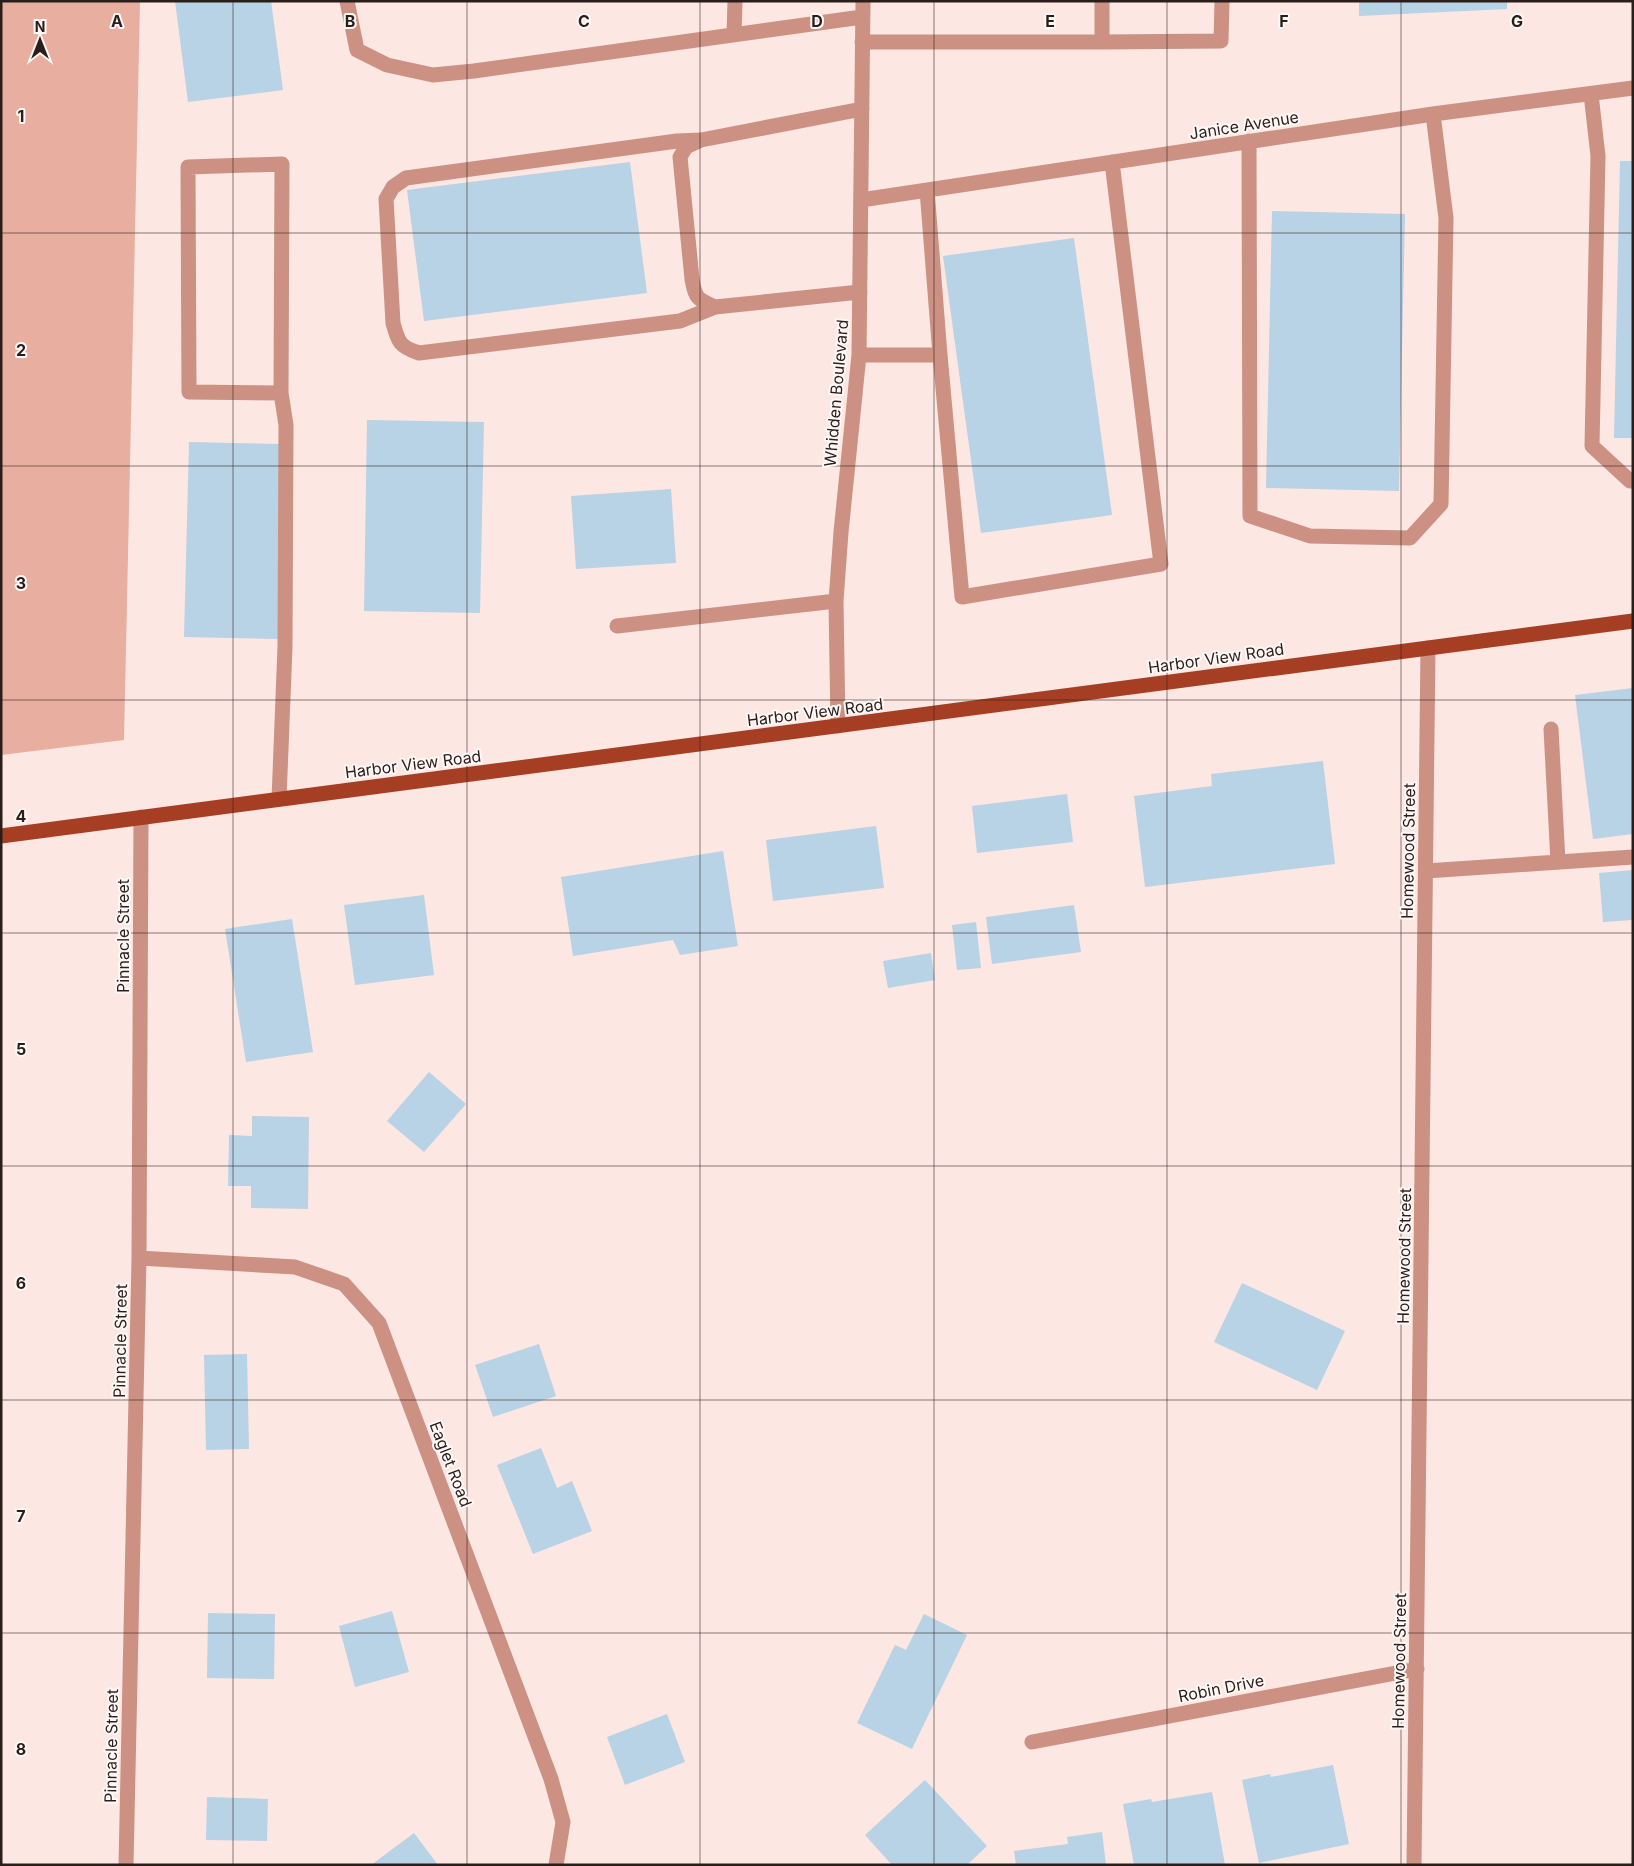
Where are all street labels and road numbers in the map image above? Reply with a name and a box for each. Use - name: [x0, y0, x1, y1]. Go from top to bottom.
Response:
- street label: Janice Avenue: [1188, 106, 1300, 144]
- street label: Whidden Boulevard: [820, 318, 852, 468]
- street label: Harbor View Road: [1147, 639, 1285, 677]
- street label: Harbor View Road: [746, 694, 884, 730]
- street label: Harbor View Road: [344, 746, 482, 782]
- street label: Homewood Street: [1397, 783, 1419, 919]
- street label: Pinnacle Street: [113, 879, 133, 993]
- street label: Homewood Street: [1393, 1188, 1415, 1324]
- street label: Pinnacle Street: [109, 1284, 131, 1398]
- street label: Eaglet Road: [426, 1418, 476, 1510]
- street label: Homewood Street: [1388, 1593, 1410, 1729]
- street label: Robin Drive: [1176, 1670, 1266, 1706]
- street label: Pinnacle Street: [100, 1689, 122, 1803]

